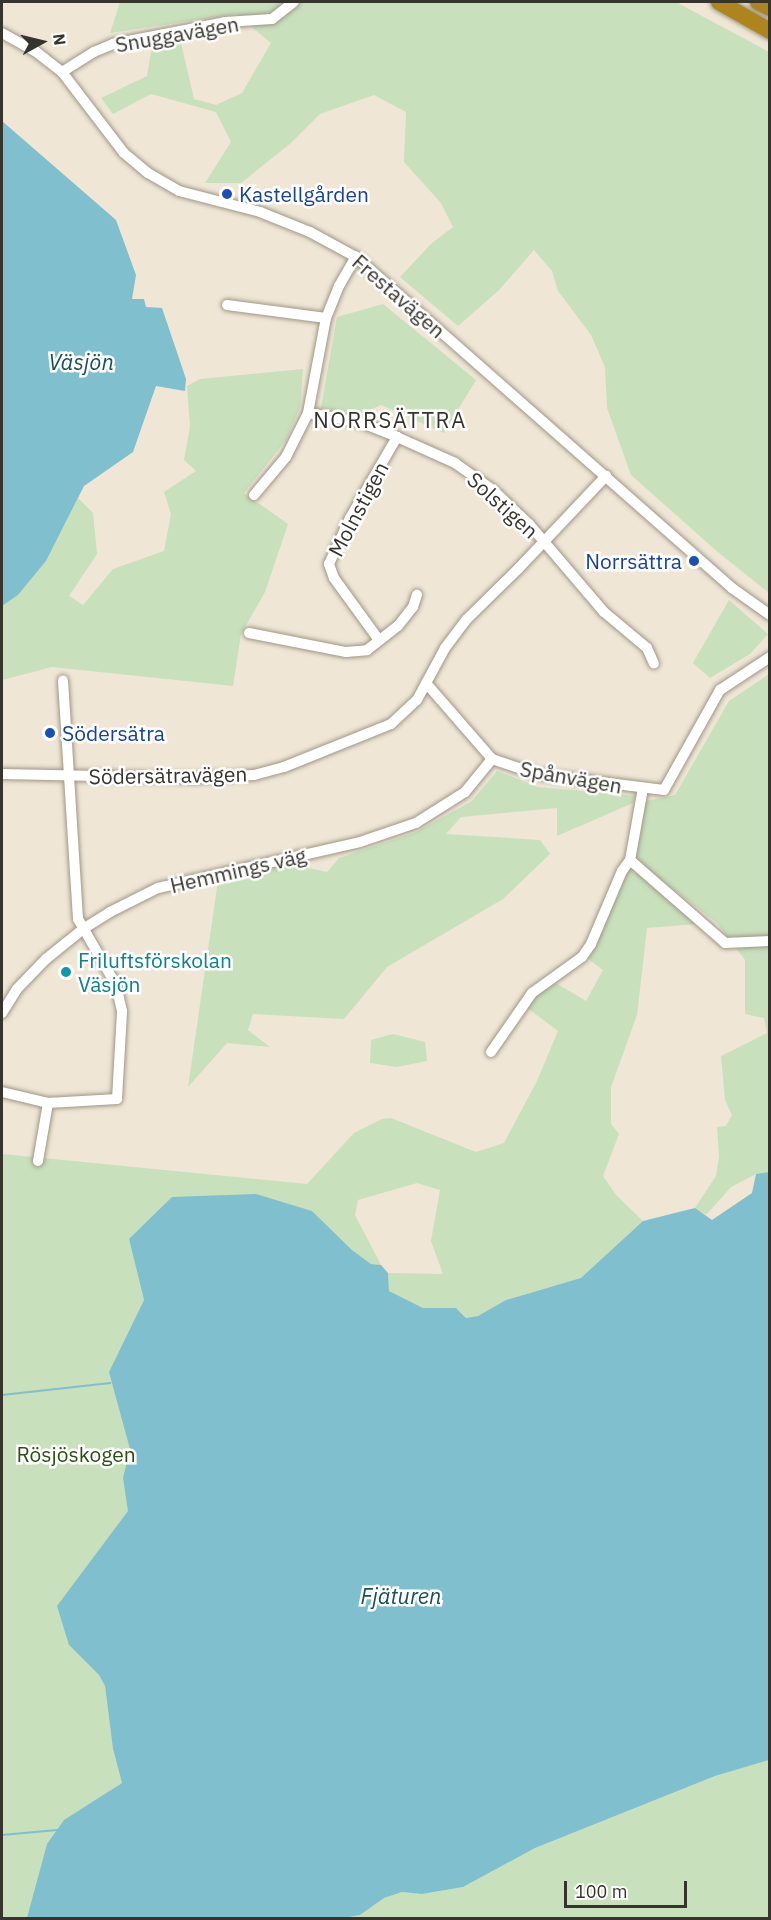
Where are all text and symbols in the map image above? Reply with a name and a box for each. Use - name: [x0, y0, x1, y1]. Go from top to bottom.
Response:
- street label: Snuggavägen: [113, 11, 241, 57]
- north arrow: [12, 12, 72, 72]
- text: N: [49, 32, 71, 47]
- place label: Kastellgården: [239, 181, 369, 207]
- marker: Kastellgården: [220, 187, 234, 201]
- street label: Frestavägen: [347, 249, 451, 343]
- water label: Väsjön: [48, 349, 114, 375]
- district label: NORRSÄTTRA: [313, 407, 467, 433]
- street label: Molnstigen: [323, 457, 393, 561]
- street label: Solstigen: [462, 467, 544, 543]
- place label: Norrsättra: [585, 548, 682, 574]
- marker: Norrsättra: [687, 554, 701, 568]
- place label: Södersätra: [62, 720, 165, 746]
- marker: Södersätra: [43, 726, 57, 740]
- street label: Spånvägen: [518, 756, 624, 798]
- street label: Södersätravägen: [88, 761, 248, 789]
- street label: Hemmings väg: [167, 842, 309, 898]
- place label: Friluftsförskolan Väsjön: [78, 947, 232, 997]
- marker: Friluftsförskolan Väsjön: [59, 965, 73, 979]
- park label: Rösjöskogen: [16, 1441, 136, 1467]
- water label: Fjäturen: [360, 1583, 442, 1609]
- scale bar: [567, 1869, 690, 1907]
- text: 100 m: [575, 1880, 627, 1903]

